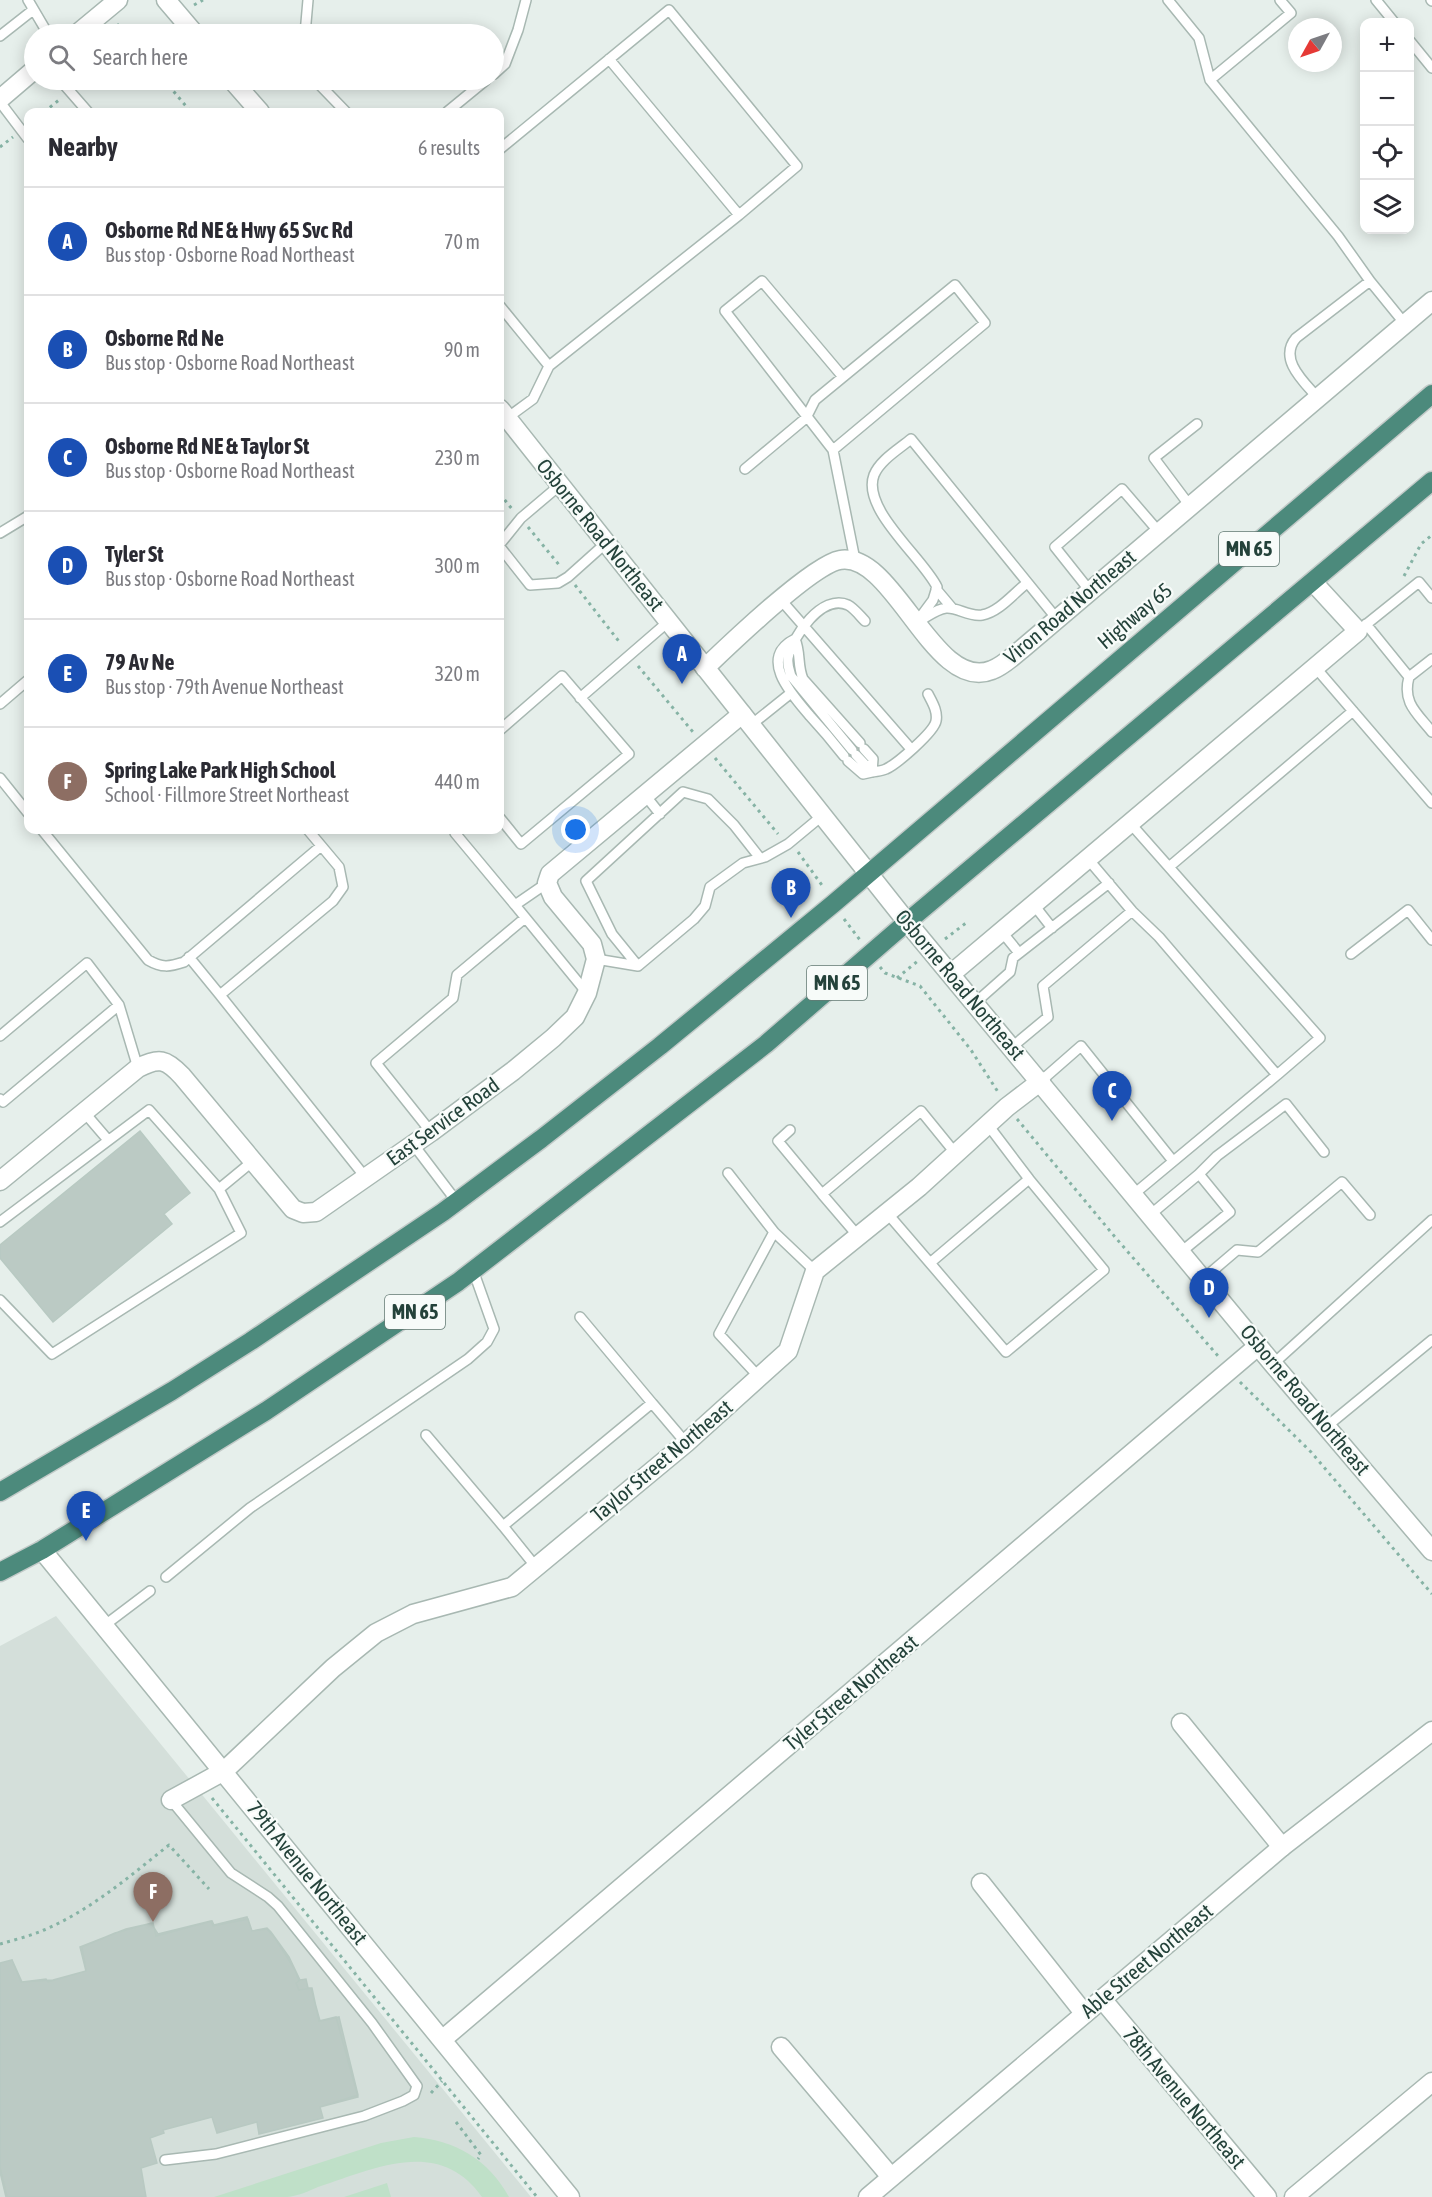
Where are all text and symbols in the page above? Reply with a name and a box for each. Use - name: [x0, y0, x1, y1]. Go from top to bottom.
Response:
- north arrow: [1288, 18, 1342, 72]
- map controls: [1360, 18, 1414, 234]
- button: +: [1360, 18, 1414, 72]
- search box: [24, 24, 504, 90]
- icon: search: [45, 41, 78, 74]
- text: Search here: [93, 44, 188, 70]
- button: −: [1360, 72, 1414, 126]
- button: locate: [1360, 126, 1414, 180]
- text: Nearby: [48, 132, 118, 162]
- text: 6 results: [418, 136, 480, 159]
- button: layers: [1360, 180, 1414, 234]
- text: Osborne Rd NE & Hwy 65 Svc Rd: [105, 217, 353, 243]
- text: A: [63, 230, 72, 253]
- text: 70 m: [444, 230, 480, 253]
- text: Bus stop · Osborne Road Northeast: [105, 243, 355, 266]
- text: Osborne Rd Ne: [105, 325, 224, 351]
- text: B: [63, 338, 72, 361]
- text: 90 m: [444, 338, 480, 361]
- text: Bus stop · Osborne Road Northeast: [105, 351, 355, 374]
- text: Osborne Rd NE & Taylor St: [105, 433, 309, 459]
- text: C: [63, 446, 72, 469]
- text: 230 m: [435, 446, 480, 469]
- street label: Osborne Road Northeast: [532, 454, 669, 615]
- text: Bus stop · Osborne Road Northeast: [105, 459, 355, 482]
- road number: MN 65: [1219, 532, 1279, 566]
- text: Tyler St: [105, 541, 164, 567]
- street label: Viron Road Northeast: [999, 544, 1140, 668]
- text: D: [62, 554, 73, 577]
- text: 300 m: [435, 554, 480, 577]
- text: Bus stop · Osborne Road Northeast: [105, 567, 355, 590]
- street label: Highway 65: [1092, 577, 1176, 653]
- pin: A: [662, 634, 702, 684]
- text: 79 Av Ne: [105, 649, 175, 675]
- text: E: [63, 662, 72, 685]
- text: 320 m: [435, 662, 480, 685]
- text: Bus stop · 79th Avenue Northeast: [105, 675, 344, 698]
- text: Spring Lake Park High School: [105, 757, 336, 783]
- text: F: [63, 770, 72, 793]
- text: 440 m: [435, 770, 480, 793]
- text: School · Fillmore Street Northeast: [105, 783, 349, 806]
- your location: [561, 815, 590, 844]
- pin: B: [772, 868, 810, 918]
- street label: Osborne Road Northeast: [891, 904, 1031, 1064]
- road number: MN 65: [807, 966, 867, 1000]
- street label: East Service Road: [381, 1072, 503, 1170]
- pin: C: [1092, 1072, 1132, 1121]
- pin: D: [1190, 1268, 1228, 1318]
- road number: MN 65: [385, 1295, 445, 1329]
- street label: Osborne Road Northeast: [1236, 1319, 1376, 1479]
- street label: Taylor Street Northeast: [586, 1394, 737, 1526]
- pin: E: [66, 1492, 106, 1541]
- street label: Tyler Street Northeast: [779, 1629, 922, 1755]
- street label: 79th Avenue Northeast: [243, 1796, 373, 1949]
- pin: F: [134, 1872, 172, 1922]
- street label: Able Street Northeast: [1076, 1898, 1217, 2022]
- street label: 78th Avenue Northeast: [1119, 2022, 1251, 2173]

